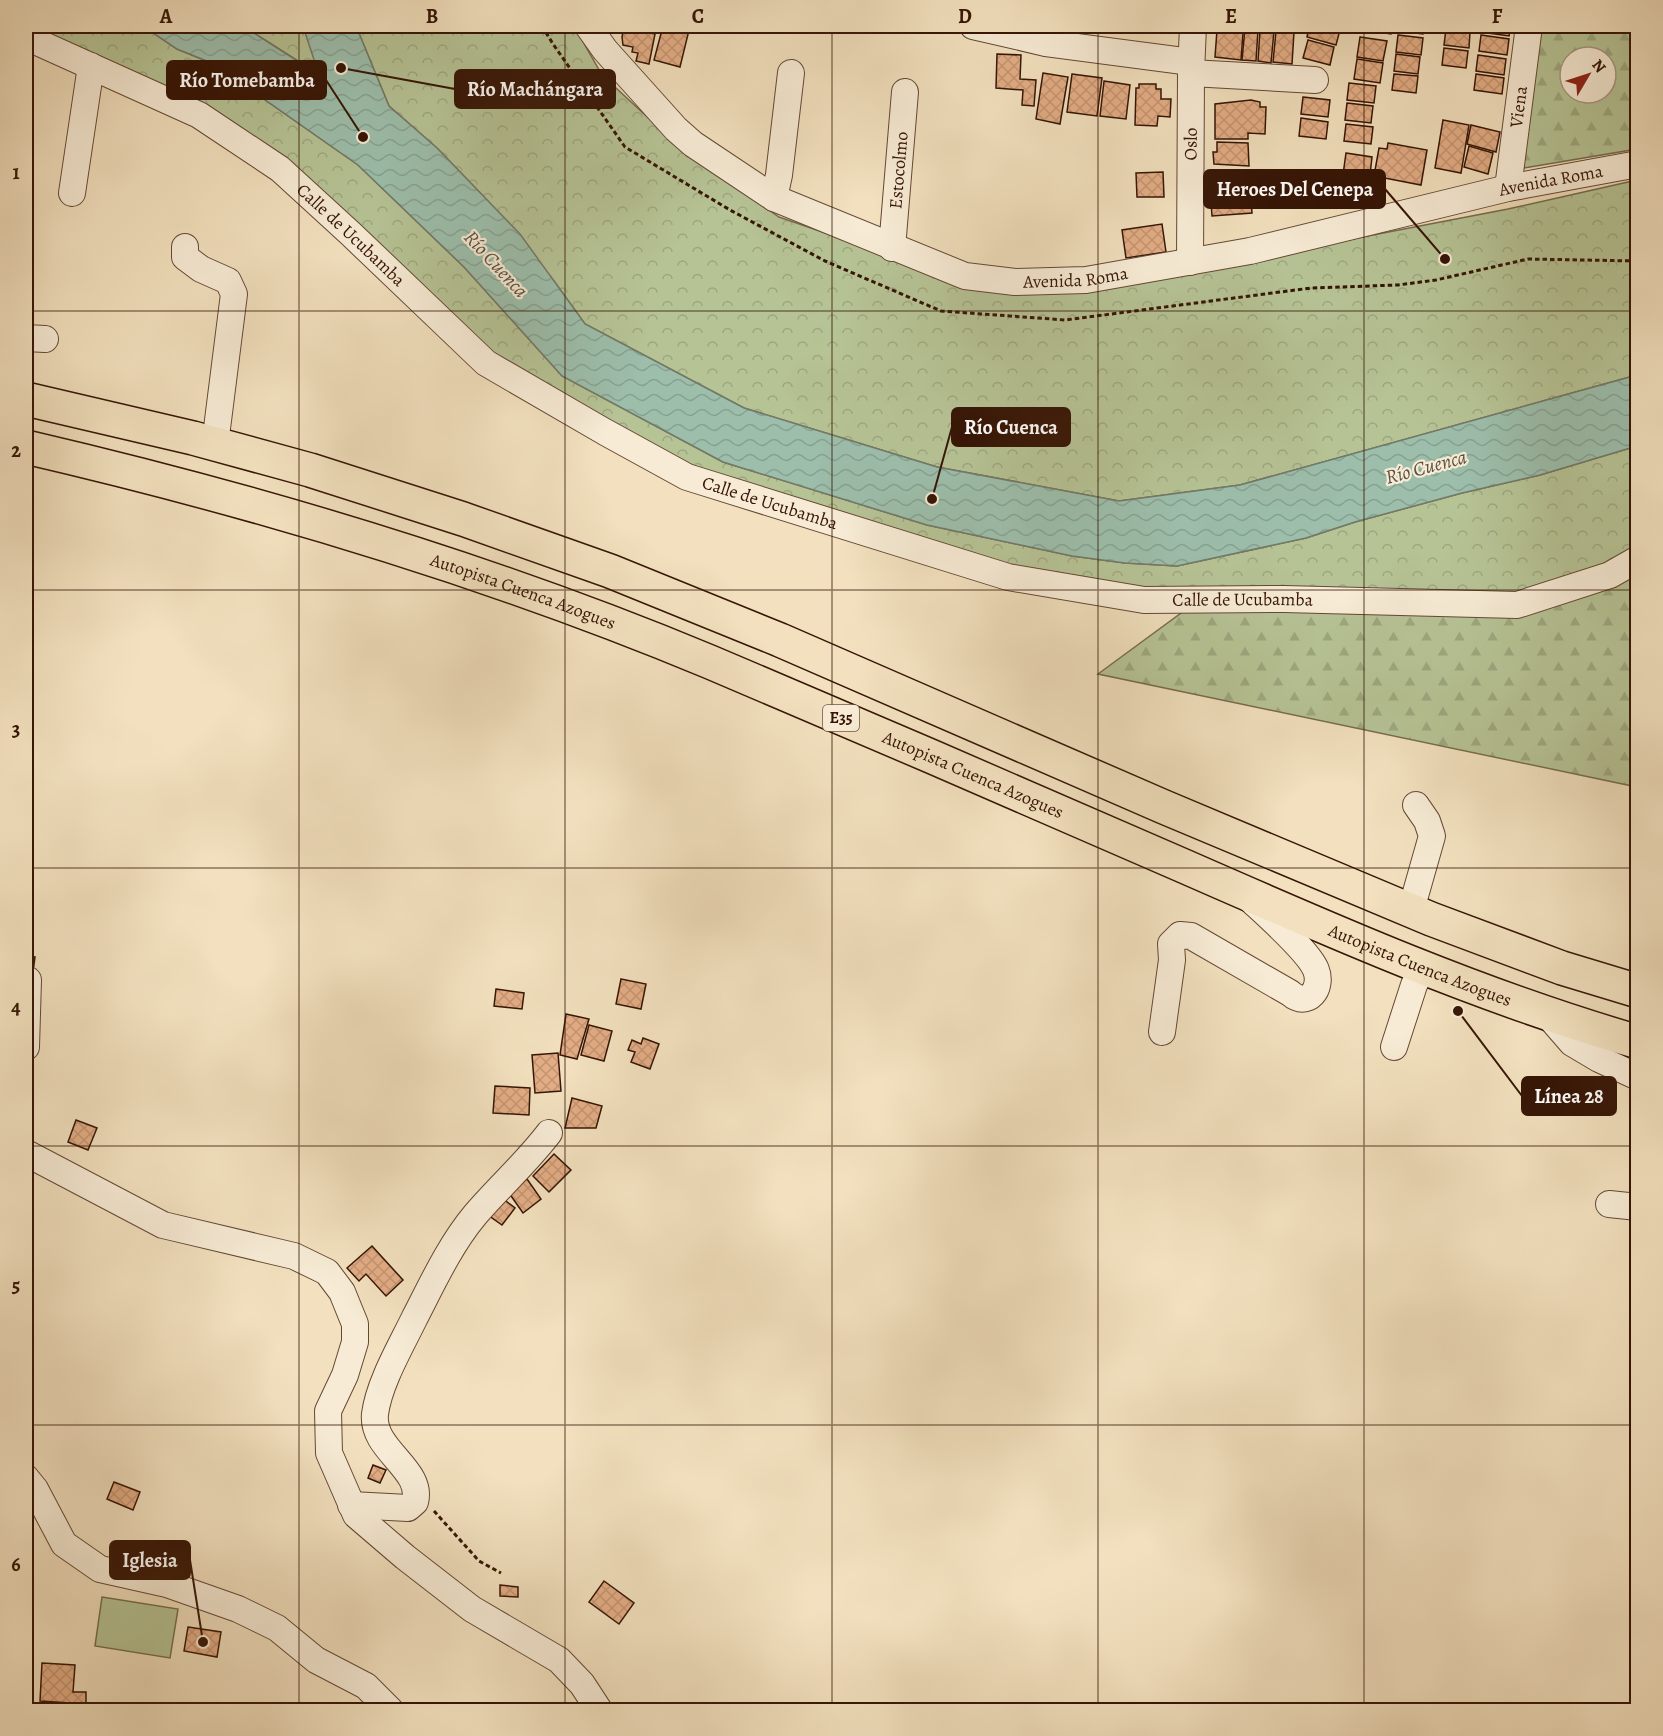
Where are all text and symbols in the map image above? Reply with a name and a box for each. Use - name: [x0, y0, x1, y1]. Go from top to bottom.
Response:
- text: A: [159, 3, 173, 30]
- text: B: [426, 3, 438, 30]
- text: C: [692, 3, 704, 30]
- text: D: [958, 3, 972, 30]
- text: E: [1225, 3, 1237, 30]
- text: F: [1492, 3, 1503, 30]
- north arrow: [1558, 45, 1618, 105]
- text: N: [1587, 55, 1611, 78]
- callout: Río Tomebamba: [167, 61, 326, 99]
- text: Río Tomebamba: [179, 67, 315, 94]
- callout: Río Machángara: [455, 70, 615, 108]
- text: Río Machángara: [467, 76, 603, 103]
- street label: Viena: [1504, 84, 1533, 130]
- street label: Oslo: [1179, 127, 1203, 161]
- street label: Estocolmo: [883, 131, 914, 210]
- text: 1: [12, 159, 20, 186]
- street label: Avenida Roma: [1495, 159, 1605, 202]
- callout: Heroes Del Cenepa: [1204, 170, 1385, 208]
- text: Heroes Del Cenepa: [1217, 176, 1374, 203]
- street label: Calle de Ucubamba: [291, 178, 411, 292]
- water label: Río Cuenca: [458, 224, 534, 304]
- street label: Avenida Roma: [1022, 261, 1130, 294]
- callout: Río Cuenca: [952, 408, 1070, 446]
- text: Río Cuenca: [964, 414, 1058, 441]
- text: 2: [11, 437, 21, 464]
- water label: Río Cuenca: [1382, 443, 1470, 491]
- street label: Calle de Ucubamba: [699, 470, 841, 535]
- street label: Autopista Cuenca Azogues: [427, 547, 619, 635]
- street label: Calle de Ucubamba: [1172, 587, 1314, 612]
- road number: E35: [823, 705, 859, 731]
- text: 3: [12, 716, 20, 743]
- street label: Autopista Cuenca Azogues: [878, 724, 1067, 824]
- street label: Autopista Cuenca Azogues: [1324, 918, 1515, 1012]
- text: 4: [11, 994, 21, 1021]
- callout: Línea 28: [1522, 1077, 1616, 1115]
- text: Línea 28: [1534, 1083, 1604, 1110]
- text: 5: [12, 1272, 20, 1299]
- callout: Iglesia: [110, 1541, 190, 1579]
- text: Iglesia: [122, 1547, 178, 1574]
- text: 6: [11, 1551, 21, 1578]

